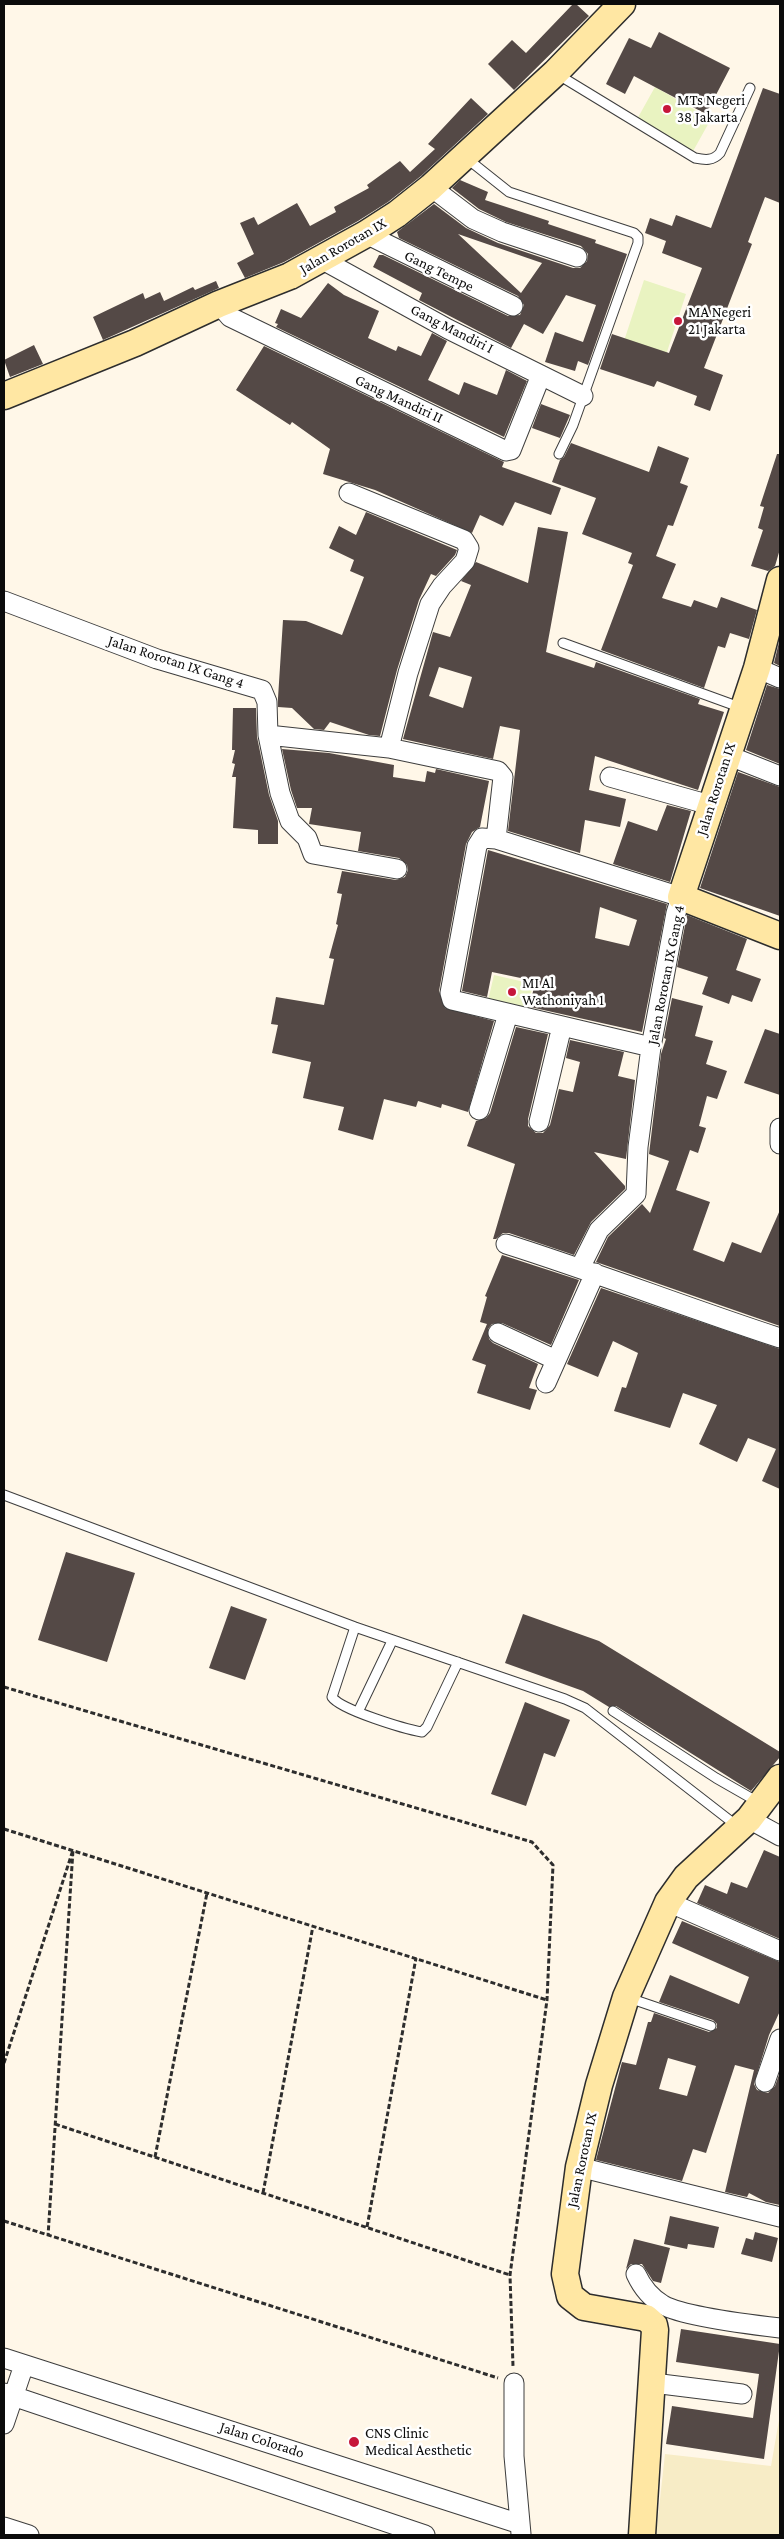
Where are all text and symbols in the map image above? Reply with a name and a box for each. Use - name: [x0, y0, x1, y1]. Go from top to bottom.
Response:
- place label: MTs Negeri 38 Jakarta: [677, 91, 745, 126]
- marker: MTs Negeri 38 Jakarta: [661, 103, 673, 115]
- street label: Jalan Rorotan IX: [297, 214, 389, 278]
- street label: Gang Tempe: [401, 246, 477, 296]
- street label: Gang Mandiri I: [408, 300, 496, 358]
- place label: MA Negeri 21 Jakarta: [688, 303, 751, 338]
- marker: MA Negeri 21 Jakarta: [672, 315, 684, 327]
- street label: Gang Mandiri II: [352, 371, 446, 427]
- street label: Jalan Rorotan IX Gang 4: [106, 632, 246, 692]
- street label: Jalan Rorotan IX: [692, 740, 740, 838]
- street label: Jalan Rorotan IX Gang 4: [644, 904, 688, 1046]
- place label: MI Al Wathoniyah 1: [522, 974, 604, 1009]
- marker: MI Al Wathoniyah 1: [506, 986, 518, 998]
- street label: Jalan Rorotan IX: [563, 2111, 601, 2209]
- street label: Jalan Colorado: [217, 2418, 307, 2462]
- place label: CNS Clinic Medical Aesthetic: [365, 2424, 472, 2459]
- marker: CNS Clinic Medical Aesthetic: [347, 2435, 361, 2449]

